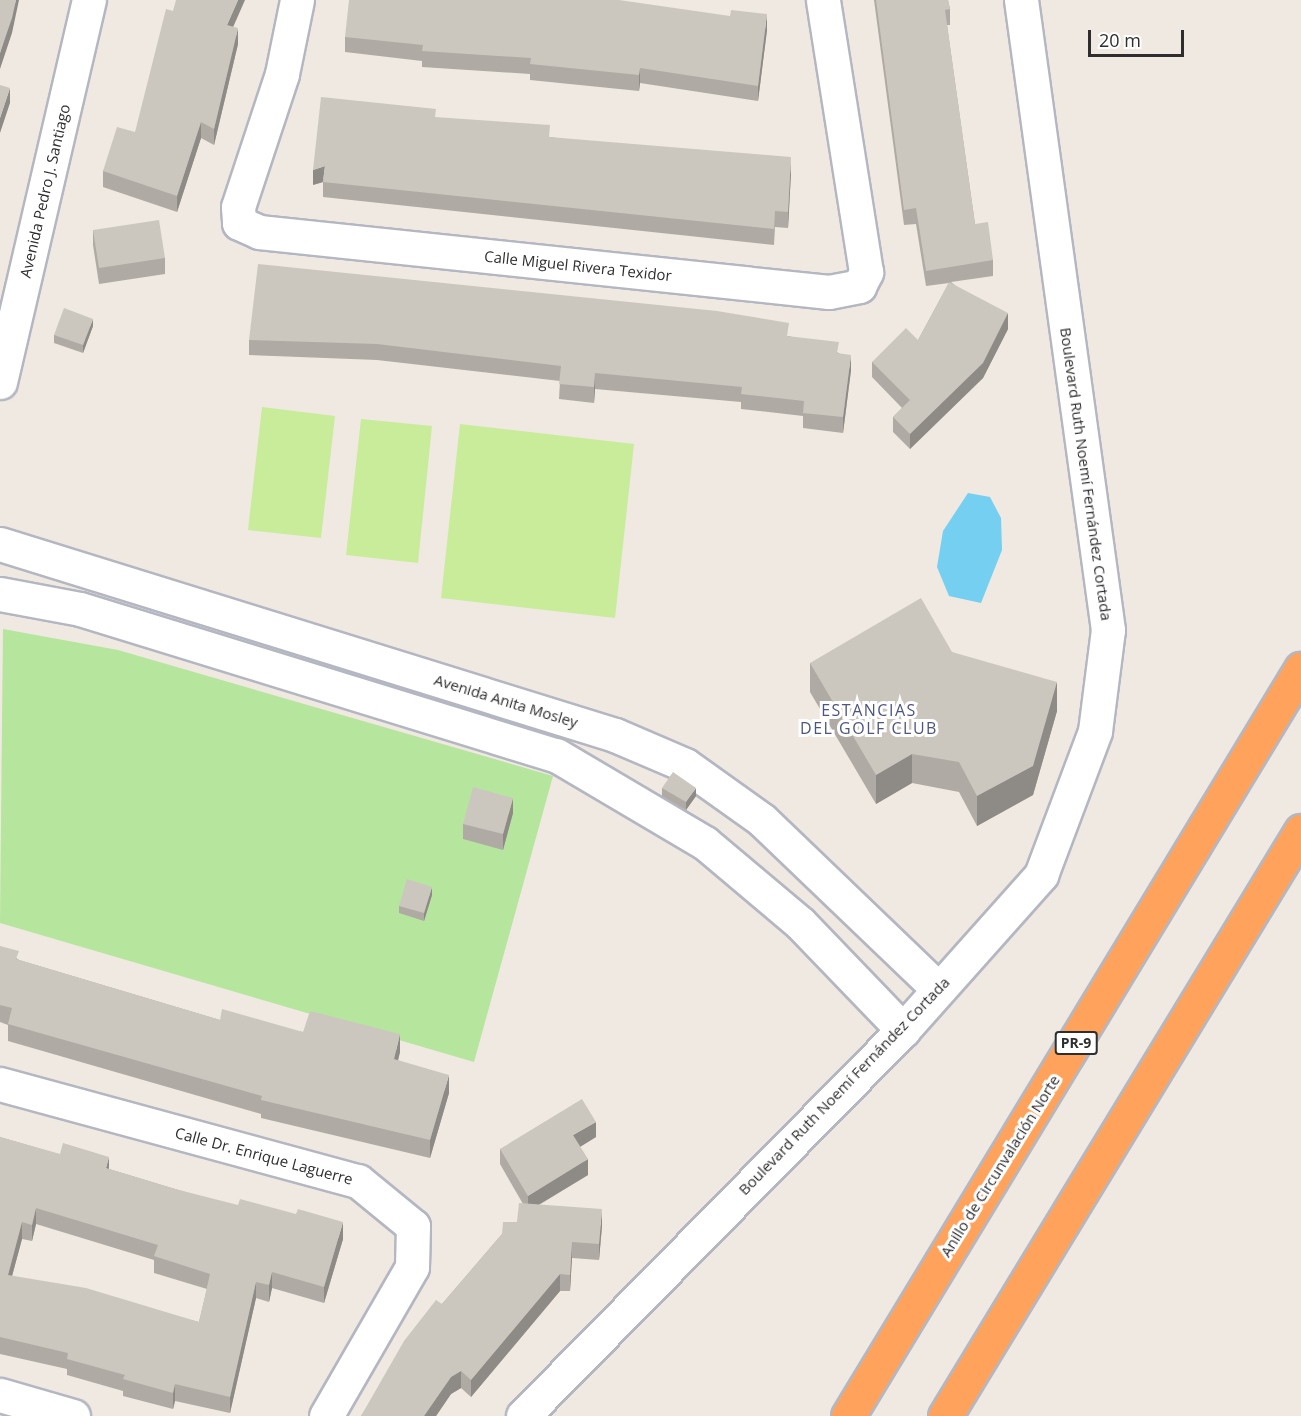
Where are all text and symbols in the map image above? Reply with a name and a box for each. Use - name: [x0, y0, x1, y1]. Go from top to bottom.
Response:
- scale bar: [1091, 18, 1187, 56]
- text: 20 m: [1099, 28, 1141, 52]
- street label: Avenida Pedro J. Santiago: [16, 102, 74, 280]
- street label: Calle Miguel Rivera Texidor: [483, 247, 673, 285]
- street label: Boulevard Ruth Noemí Fernández Cortada: [1057, 326, 1115, 622]
- street label: Avenida Anita Mosley: [432, 671, 580, 731]
- district label: ESTANCIAS DEL GOLF CLUB: [800, 700, 938, 738]
- street label: Boulevard Ruth Noemí Fernández Cortada: [735, 973, 953, 1199]
- road number: PR-9: [1054, 1032, 1098, 1054]
- street label: Anillo de Circunvalación Norte: [937, 1072, 1063, 1260]
- street label: Calle Dr. Enrique Laguerre: [173, 1124, 355, 1188]

